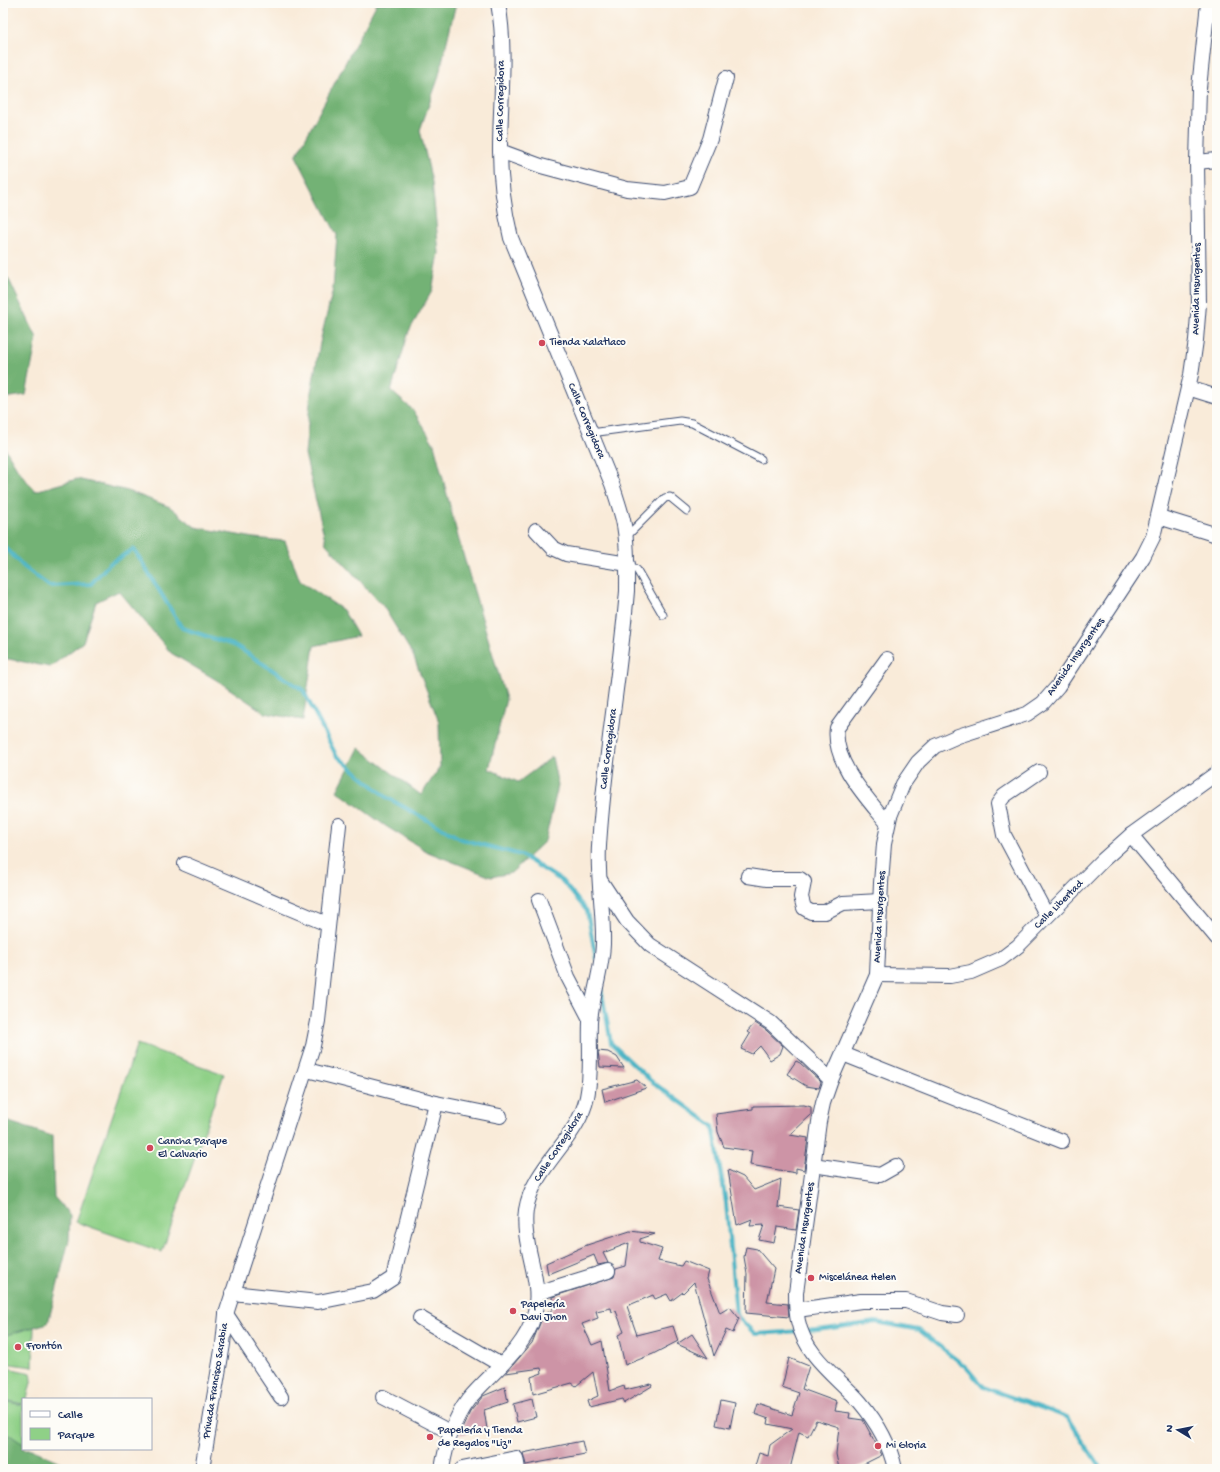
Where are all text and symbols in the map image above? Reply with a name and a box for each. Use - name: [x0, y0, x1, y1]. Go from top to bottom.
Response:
- street label: Calle Corregidora: [494, 59, 508, 142]
- street label: Avenida Insurgentes: [1190, 242, 1204, 335]
- place label: Tienda Xalatlaco: [549, 337, 626, 349]
- marker: Tienda Xalatlaco: [537, 338, 547, 348]
- street label: Calle Corregidora: [565, 381, 608, 462]
- street label: Avenida Insurgentes: [1045, 615, 1108, 698]
- street label: Calle Corregidora: [598, 707, 620, 790]
- street label: Avenida Insurgentes: [872, 870, 888, 963]
- street label: Calle Libertad: [1032, 877, 1087, 932]
- street label: Calle Corregidora: [532, 1109, 587, 1184]
- place label: Cancha Parque El Calvario: [158, 1136, 227, 1161]
- marker: Cancha Parque El Calvario: [145, 1143, 155, 1153]
- street label: Avenida Insurgentes: [793, 1181, 817, 1274]
- place label: Miscelánea Helen: [819, 1272, 897, 1284]
- marker: Miscelánea Helen: [806, 1273, 816, 1283]
- place label: Papelería Davi Jhon: [520, 1299, 568, 1324]
- marker: Papelería Davi Jhon: [508, 1306, 518, 1316]
- street label: Privada Francisco Sarabia: [201, 1321, 231, 1441]
- place label: Frontón: [25, 1341, 63, 1353]
- marker: Frontón: [13, 1342, 23, 1352]
- legend: [22, 1398, 152, 1450]
- text: Calle: [58, 1409, 83, 1423]
- north arrow: [1158, 1410, 1198, 1450]
- text: N: [1164, 1424, 1177, 1433]
- place label: Papelería y Tienda de Regalos "Liz": [437, 1425, 523, 1450]
- text: Parque: [57, 1429, 95, 1443]
- marker: Papelería y Tienda de Regalos "Liz": [425, 1432, 435, 1442]
- place label: Mi Gloria: [886, 1440, 927, 1452]
- marker: Mi Gloria: [873, 1441, 883, 1451]

